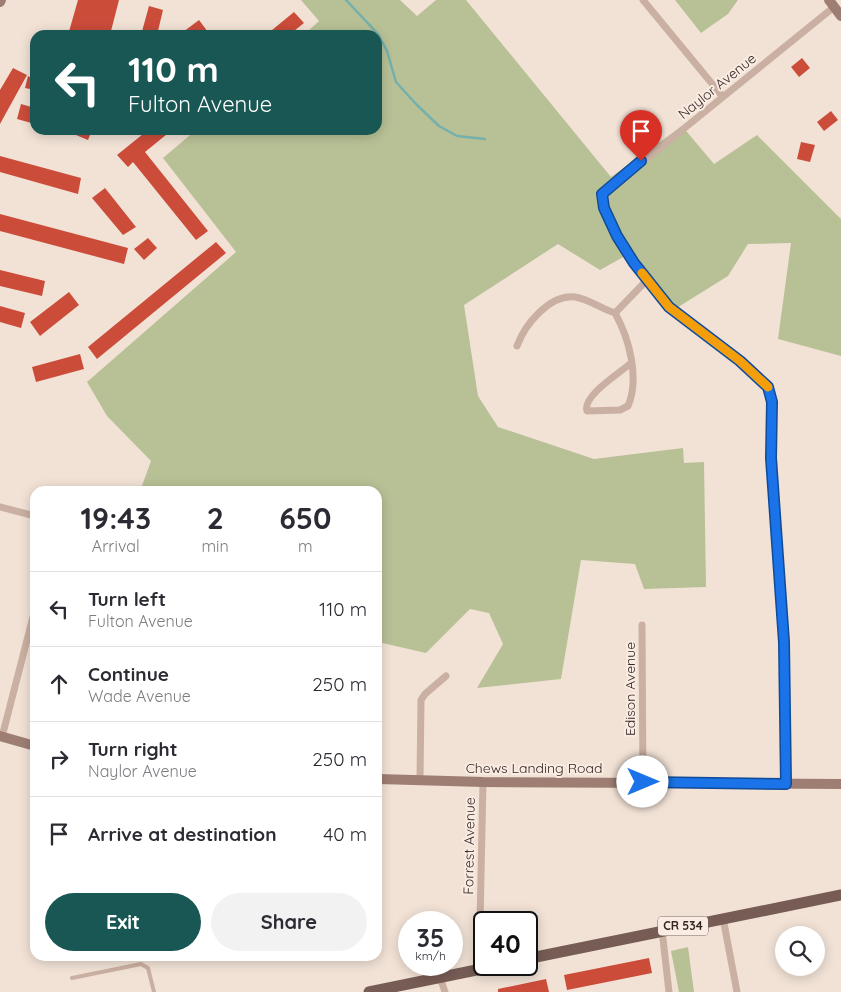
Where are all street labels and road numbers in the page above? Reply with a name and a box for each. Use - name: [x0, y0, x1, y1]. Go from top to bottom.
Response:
- street label: Naylor Avenue: [674, 49, 760, 123]
- street label: Edison Avenue: [621, 642, 639, 736]
- street label: Chews Landing Road: [466, 759, 602, 777]
- street label: Forrest Avenue: [459, 797, 479, 895]
- road number: CR 534: [658, 916, 708, 936]

